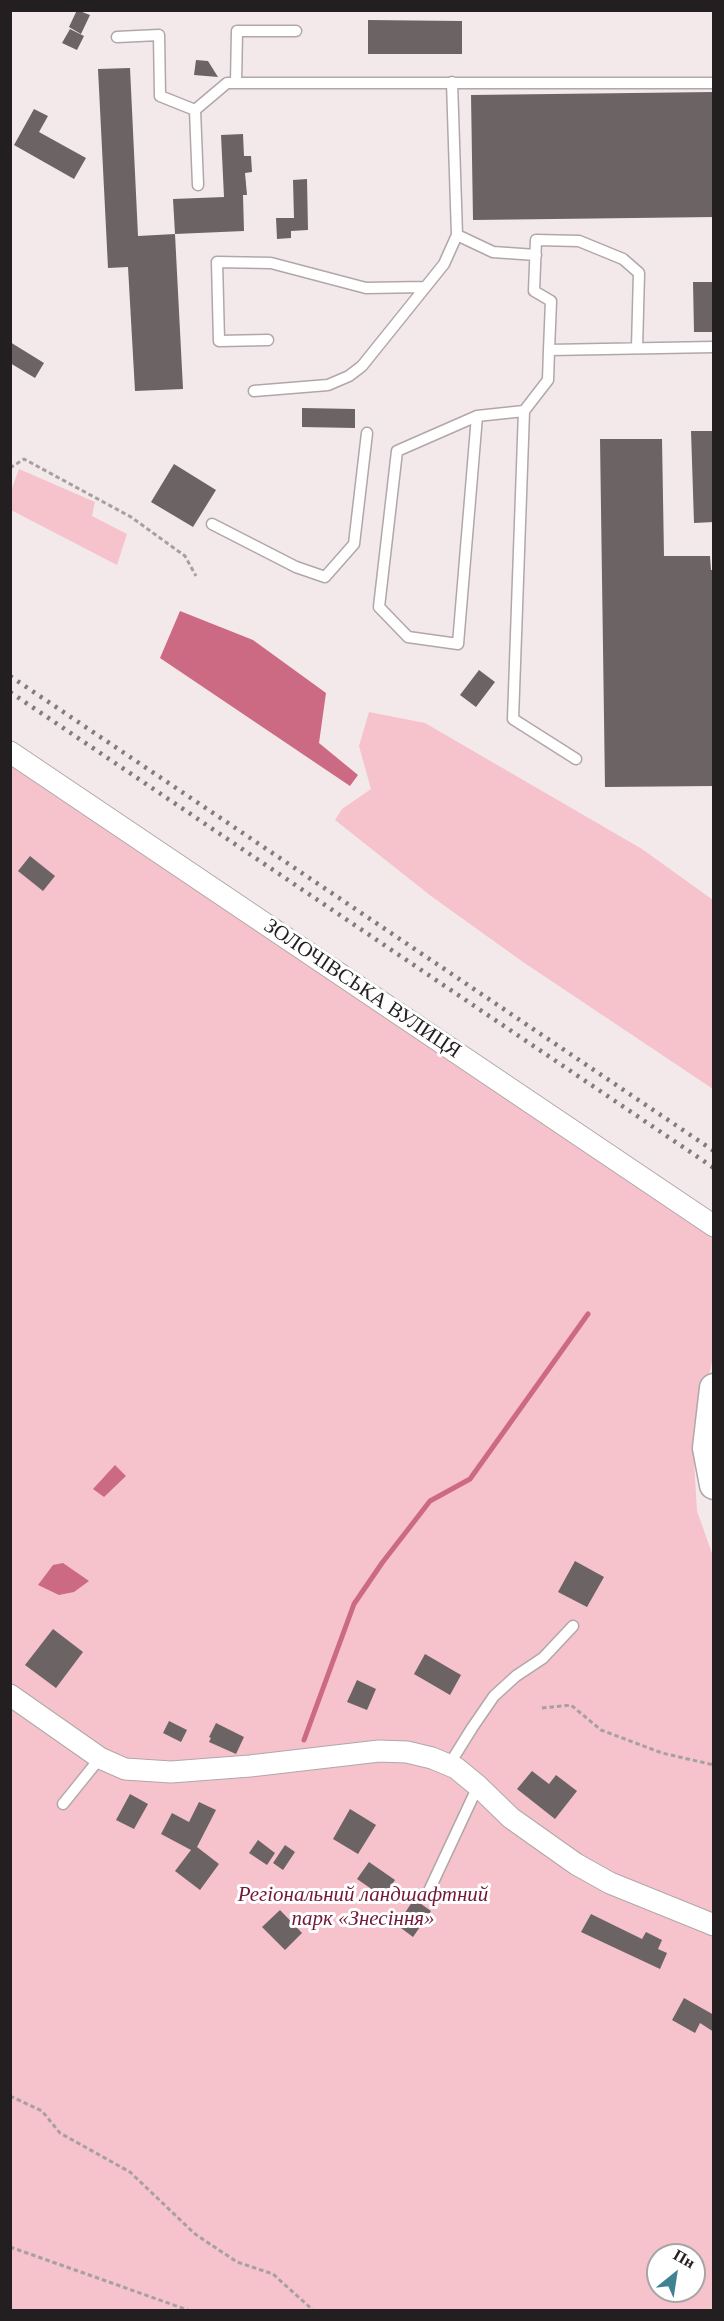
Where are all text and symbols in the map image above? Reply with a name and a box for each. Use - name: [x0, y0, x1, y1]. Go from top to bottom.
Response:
- street label: ЗОЛОЧІВСЬКА ВУЛИЦЯ: [259, 914, 465, 1064]
- park label: Регіональний ландшафтний парк «Знесіння»: [238, 1882, 488, 1932]
- north arrow: [646, 2243, 706, 2303]
- text: Пн: [671, 2246, 698, 2271]

